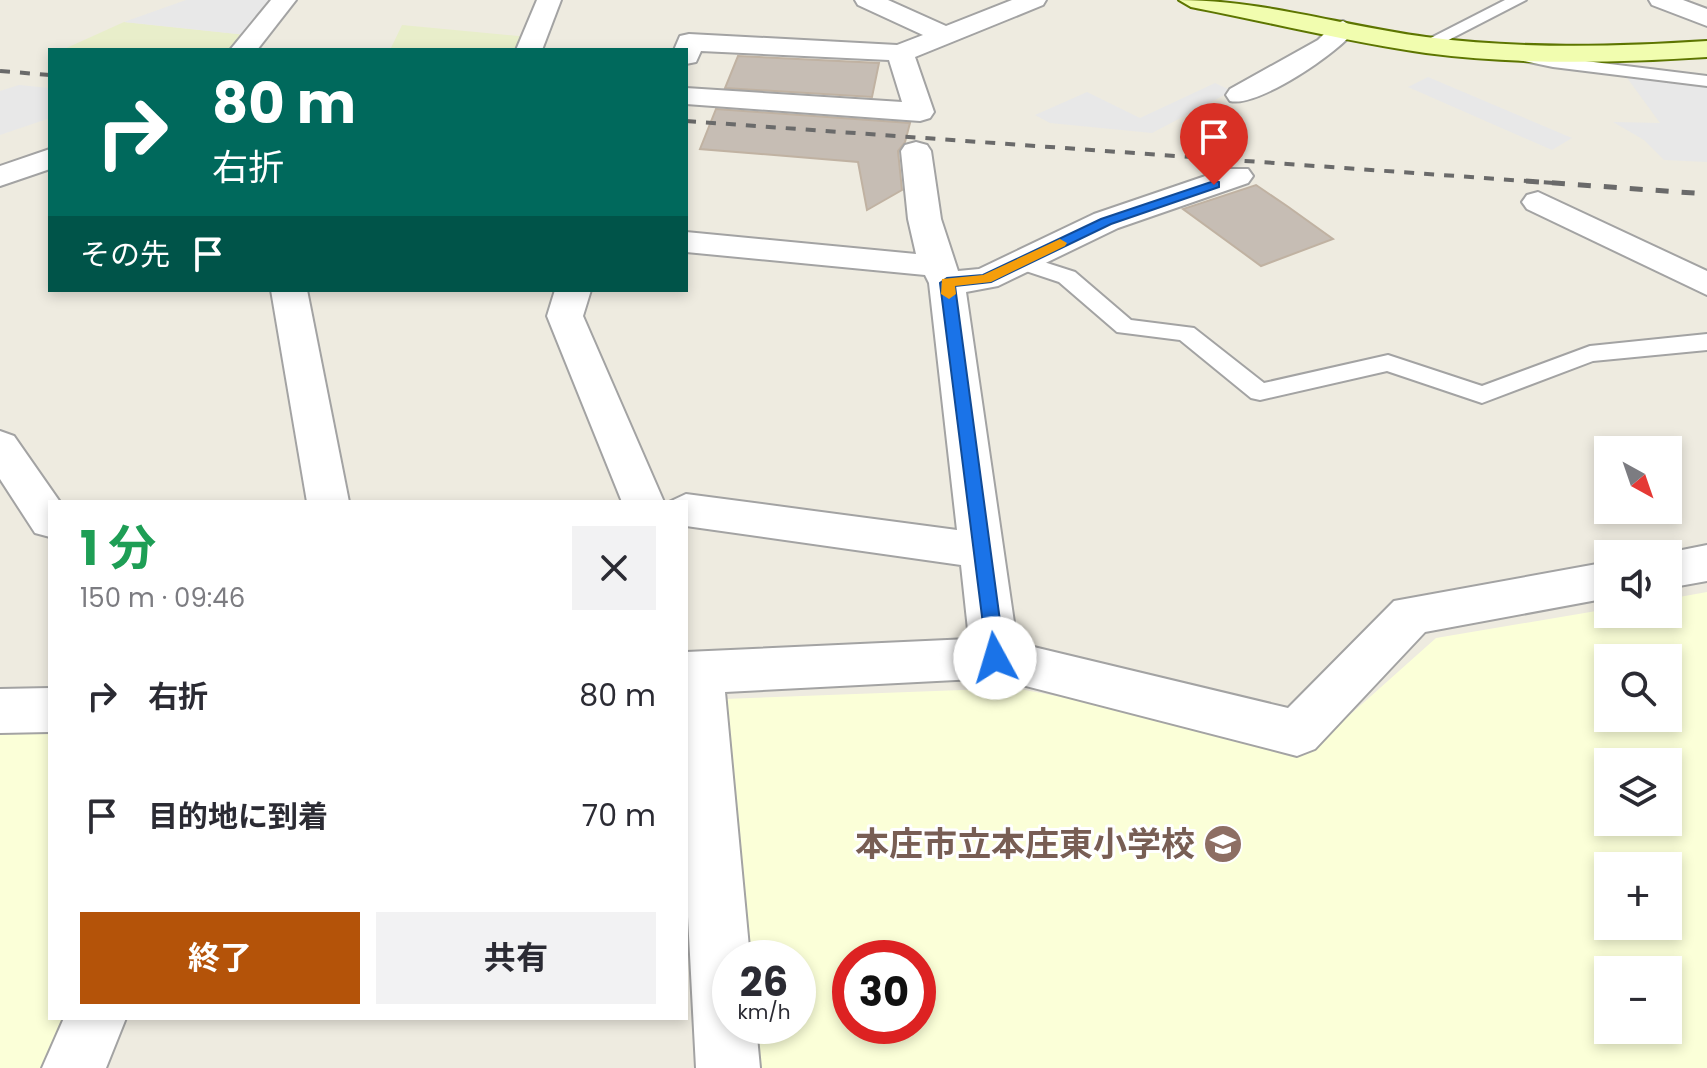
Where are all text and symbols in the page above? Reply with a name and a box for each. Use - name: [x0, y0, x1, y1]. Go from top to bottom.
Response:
- text: 80 m: [212, 64, 356, 143]
- icon: right: [80, 80, 184, 184]
- pin: [1180, 103, 1248, 185]
- icon: arrive: [1192, 115, 1236, 159]
- text: 右折: [212, 142, 284, 193]
- icon: arrive: [186, 232, 230, 276]
- text: その先: [80, 233, 170, 276]
- north arrow: [1594, 436, 1682, 524]
- map controls: [1594, 436, 1682, 1044]
- text: 1 分: [80, 515, 156, 582]
- button: close: [572, 526, 656, 610]
- button: sound: [1594, 540, 1682, 628]
- text: 150 m · 09:46: [80, 580, 245, 616]
- position arrow: [953, 616, 1037, 700]
- button: search: [1594, 644, 1682, 732]
- icon: right: [80, 674, 124, 718]
- text: 80 m: [579, 674, 656, 717]
- text: 右折: [148, 675, 208, 718]
- button: layers: [1594, 748, 1682, 836]
- icon: arrive: [80, 794, 124, 838]
- text: 70 m: [582, 794, 656, 837]
- text: 目的地に到着: [148, 795, 328, 838]
- place label: 本庄市立本庄東小学校: [855, 820, 1195, 868]
- school or university icon: 本庄市立本庄東小学校: [1202, 823, 1244, 865]
- button: +: [1594, 852, 1682, 940]
- button: 終了: [80, 912, 360, 1004]
- button: 共有: [376, 912, 656, 1004]
- speed limit sign: 30: [832, 940, 936, 1044]
- text: 26: [740, 954, 788, 1010]
- button: −: [1594, 956, 1682, 1044]
- text: km/h: [737, 998, 791, 1026]

